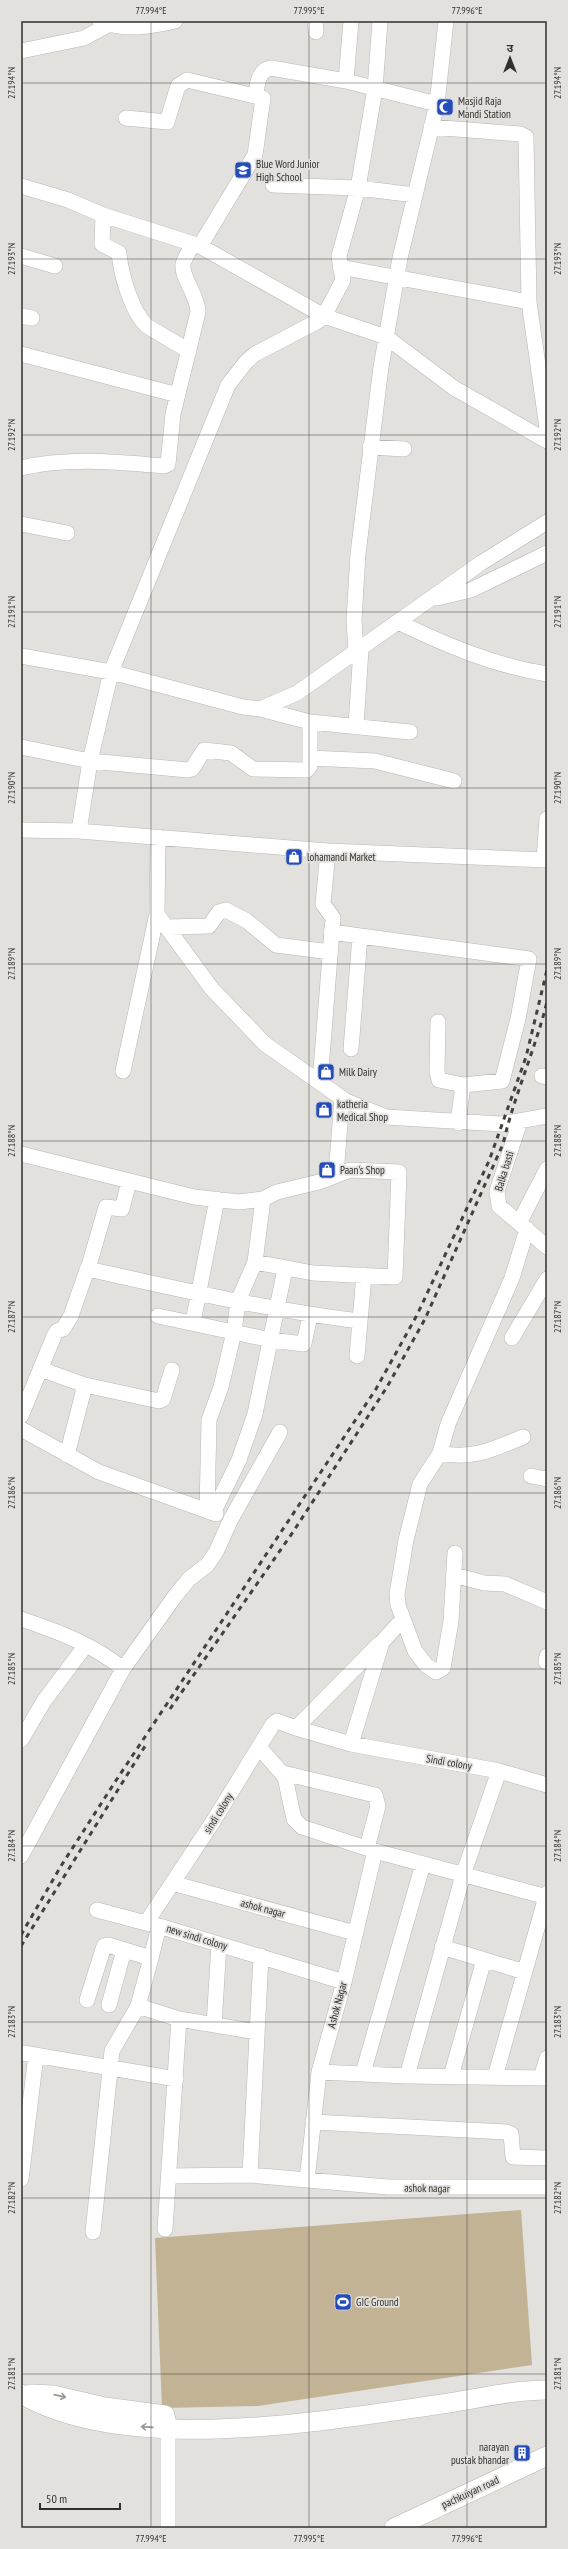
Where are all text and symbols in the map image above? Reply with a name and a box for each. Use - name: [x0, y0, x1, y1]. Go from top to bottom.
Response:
- text: 77.994°E: [135, 4, 167, 17]
- text: 77.995°E: [293, 4, 325, 17]
- text: 77.996°E: [451, 4, 483, 17]
- north arrow: [490, 38, 530, 78]
- text: उ: [507, 41, 514, 55]
- text: 27.194°N: [5, 67, 18, 99]
- text: 27.194°N: [551, 67, 564, 99]
- place label: Masjid Raja Mandi Station: [458, 94, 511, 121]
- mosque icon: Masjid Raja Mandi Station: [435, 97, 455, 117]
- place label: Blue Word Junior High School: [256, 157, 319, 184]
- school or university icon: Blue Word Junior High School: [233, 160, 253, 180]
- text: 27.193°N: [5, 243, 18, 275]
- text: 27.193°N: [551, 243, 564, 275]
- text: 27.192°N: [5, 419, 18, 451]
- text: 27.192°N: [551, 419, 564, 451]
- text: 27.191°N: [5, 596, 18, 628]
- text: 27.191°N: [551, 596, 564, 628]
- text: 27.190°N: [5, 772, 18, 804]
- text: 27.190°N: [551, 772, 564, 804]
- shop icon: lohamandi Market: [284, 847, 304, 867]
- place label: lohamandi Market: [307, 850, 376, 864]
- text: 27.189°N: [5, 948, 18, 980]
- text: 27.189°N: [551, 948, 564, 980]
- shop icon: Milk Dairy: [316, 1062, 336, 1082]
- place label: Milk Dairy: [339, 1065, 378, 1079]
- place label: katheria Medical Shop: [337, 1097, 388, 1124]
- shop icon: katheria Medical Shop: [314, 1100, 334, 1120]
- text: 27.188°N: [5, 1125, 18, 1157]
- text: 27.188°N: [551, 1125, 564, 1157]
- street label: Balka basti: [491, 1149, 517, 1193]
- shop icon: Paan's Shop: [317, 1160, 337, 1180]
- place label: Paan's Shop: [340, 1163, 385, 1177]
- text: 27.187°N: [5, 1301, 18, 1333]
- text: 27.187°N: [551, 1301, 564, 1333]
- text: 27.186°N: [5, 1477, 18, 1509]
- text: 27.186°N: [551, 1477, 564, 1509]
- text: 27.185°N: [5, 1653, 18, 1685]
- text: 27.185°N: [551, 1653, 564, 1685]
- street label: Sindi colony: [425, 1751, 474, 1773]
- street label: sindi colony: [200, 1789, 236, 1836]
- text: 27.184°N: [5, 1830, 18, 1862]
- text: 27.184°N: [551, 1830, 564, 1862]
- street label: ashok nagar: [239, 1895, 287, 1921]
- street label: new sindi colony: [165, 1921, 230, 1953]
- street label: Ashok Nagar: [324, 1980, 350, 2030]
- text: 27.183°N: [5, 2006, 18, 2038]
- text: 27.183°N: [551, 2006, 564, 2038]
- street label: ashok nagar: [404, 2181, 450, 2195]
- text: 27.182°N: [5, 2182, 18, 2214]
- text: 27.182°N: [551, 2182, 564, 2214]
- sports icon: GIC Ground: [333, 2292, 353, 2312]
- place label: GIC Ground: [356, 2295, 399, 2309]
- text: 27.181°N: [5, 2358, 18, 2390]
- text: 27.181°N: [551, 2358, 564, 2390]
- one-way arrow: [53, 2393, 66, 2401]
- one-way arrow: [141, 2423, 154, 2430]
- place label: narayan pustak bhandar: [451, 2440, 509, 2467]
- building icon: narayan pustak bhandar: [512, 2443, 532, 2463]
- street label: pachkuiyan road: [439, 2472, 501, 2511]
- scale bar: [40, 2485, 120, 2511]
- text: 50 m: [46, 2491, 67, 2506]
- text: 77.994°E: [135, 2532, 167, 2545]
- text: 77.995°E: [293, 2532, 325, 2545]
- text: 77.996°E: [451, 2532, 483, 2545]

